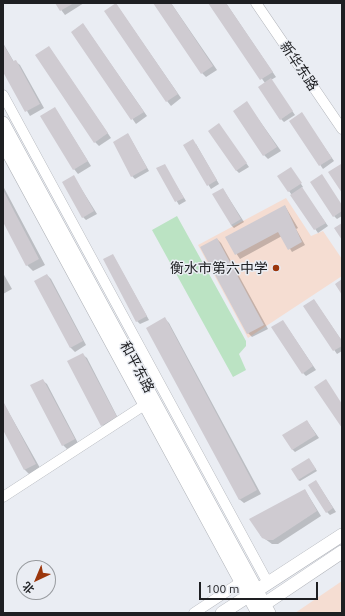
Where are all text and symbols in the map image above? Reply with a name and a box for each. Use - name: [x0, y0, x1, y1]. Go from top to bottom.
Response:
- street label: 新华东路: [276, 38, 322, 94]
- place label: 衡水市第六中学: [170, 260, 268, 276]
- marker: 衡水市第六中学: [271, 263, 281, 273]
- street label: 和平东路: [116, 338, 158, 396]
- north arrow: [16, 560, 56, 600]
- scale bar: [201, 574, 320, 600]
- text: 北: [20, 580, 36, 596]
- text: 100 m: [206, 582, 239, 595]

